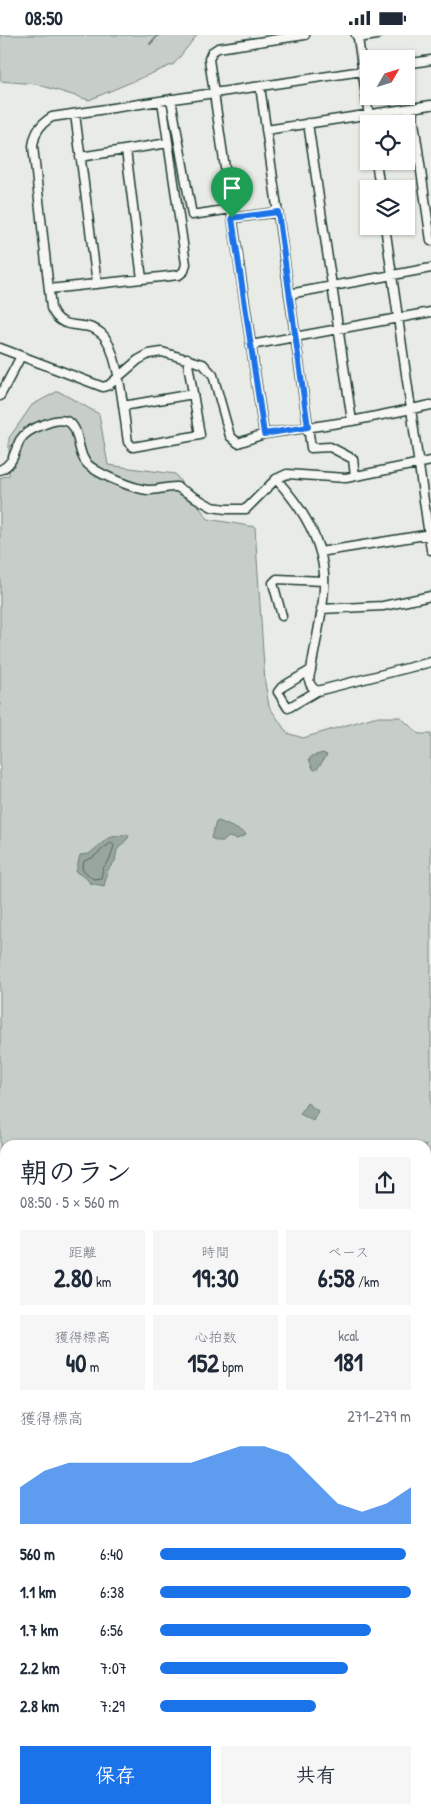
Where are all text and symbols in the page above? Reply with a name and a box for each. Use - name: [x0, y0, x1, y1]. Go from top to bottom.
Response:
- text: 08:50: [25, 5, 63, 31]
- north arrow: [360, 50, 415, 105]
- map controls: [360, 50, 415, 235]
- button: locate: [360, 115, 415, 170]
- pin: [211, 167, 253, 218]
- icon: arrive: [218, 174, 246, 202]
- button: layers: [360, 180, 415, 235]
- text: 朝のラン: [20, 1153, 132, 1191]
- button: share: [359, 1157, 411, 1209]
- text: 08:50 · 5 × 560 m: [20, 1191, 119, 1213]
- text: 距離: [69, 1242, 97, 1261]
- text: 時間: [202, 1242, 230, 1261]
- text: ペース: [328, 1242, 369, 1261]
- text: 2.80: [54, 1261, 93, 1295]
- text: 19:30: [192, 1261, 239, 1295]
- text: 6:58: [318, 1261, 355, 1295]
- text: km: [93, 1272, 111, 1291]
- text: /km: [355, 1272, 379, 1291]
- text: kcal: [338, 1326, 359, 1345]
- text: 獲得標高: [55, 1327, 111, 1346]
- text: 心拍数: [195, 1327, 237, 1346]
- text: 181: [334, 1345, 363, 1379]
- text: 40: [66, 1346, 86, 1380]
- text: 152: [188, 1346, 219, 1380]
- text: m: [86, 1357, 99, 1376]
- text: bpm: [219, 1357, 243, 1376]
- text: 271–279 m: [347, 1405, 411, 1427]
- text: 獲得標高: [20, 1407, 84, 1429]
- text: 560 m: [20, 1543, 55, 1565]
- text: 6:40: [100, 1543, 123, 1565]
- text: 1.1 km: [20, 1581, 56, 1603]
- text: 6:38: [100, 1581, 124, 1603]
- text: 1.7 km: [20, 1619, 58, 1641]
- text: 6:56: [100, 1619, 123, 1641]
- text: 2.2 km: [20, 1657, 60, 1679]
- text: 7:07: [100, 1657, 127, 1679]
- text: 2.8 km: [20, 1695, 59, 1717]
- text: 7:29: [100, 1695, 125, 1717]
- button: 保存: [20, 1746, 211, 1804]
- button: 共有: [221, 1746, 411, 1804]

